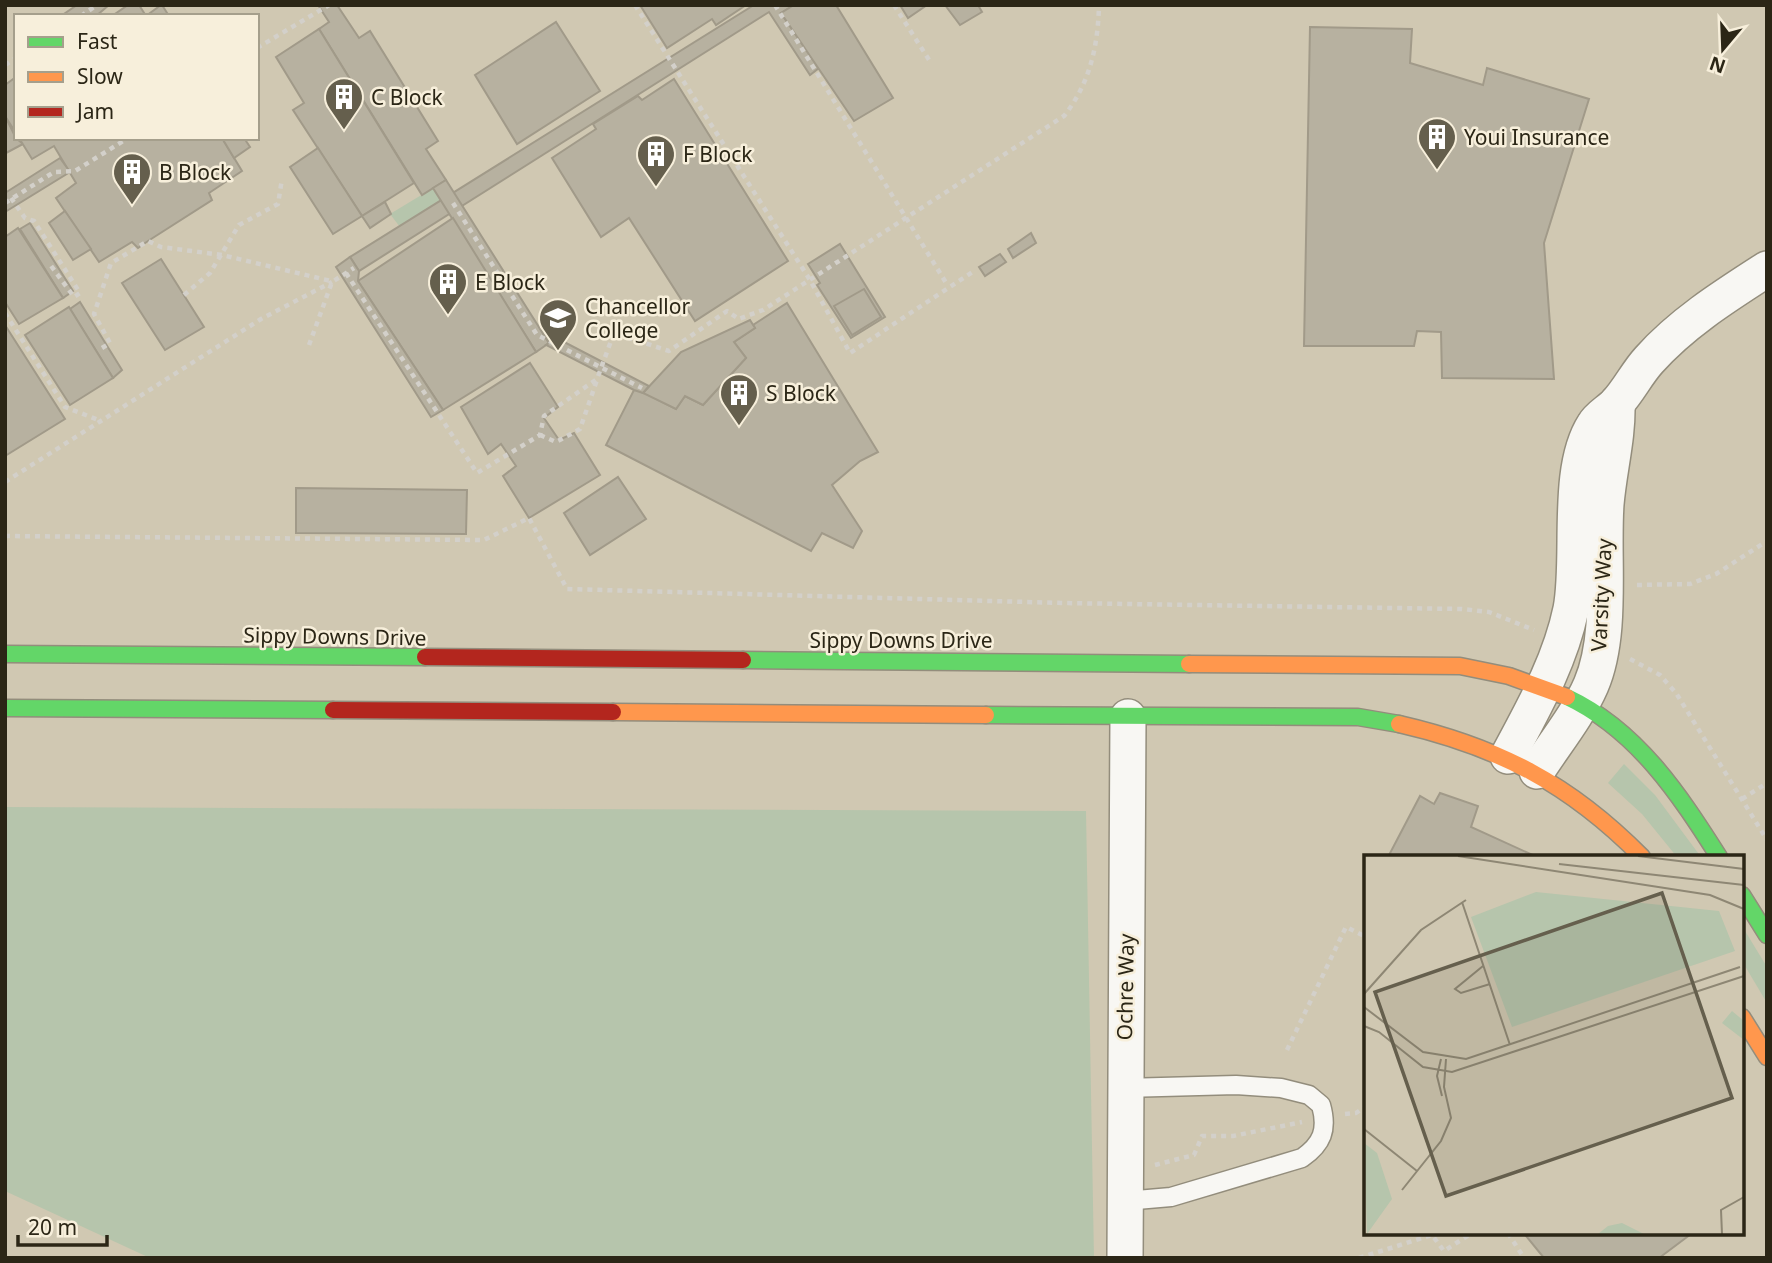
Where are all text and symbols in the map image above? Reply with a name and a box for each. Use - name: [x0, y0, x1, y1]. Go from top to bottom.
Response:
- legend: [14, 14, 259, 140]
- north arrow: [1688, 14, 1758, 84]
- text: Fast: [77, 27, 118, 55]
- text: N: [1706, 50, 1729, 80]
- text: Slow: [77, 62, 123, 90]
- building icon: C Block: [323, 76, 365, 131]
- place label: C Block: [371, 83, 444, 111]
- text: Jam: [75, 97, 114, 125]
- building icon: Youi Insurance: [1416, 116, 1458, 171]
- place label: Youi Insurance: [1464, 123, 1609, 151]
- building icon: F Block: [635, 133, 677, 188]
- place label: F Block: [683, 140, 753, 168]
- building icon: B Block: [111, 151, 153, 206]
- place label: B Block: [159, 158, 232, 186]
- building icon: E Block: [427, 261, 469, 316]
- place label: E Block: [475, 268, 546, 296]
- place label: Chancellor College: [585, 292, 690, 344]
- school or university icon: Chancellor College: [537, 297, 579, 352]
- building icon: S Block: [718, 372, 760, 427]
- place label: S Block: [766, 379, 837, 407]
- street label: Varsity Way: [1584, 537, 1618, 652]
- street label: Sippy Downs Drive: [243, 620, 427, 652]
- street label: Sippy Downs Drive: [809, 626, 993, 654]
- inset map: [1364, 855, 1744, 1235]
- street label: Ochre Way: [1110, 933, 1140, 1041]
- scale bar: [18, 1204, 107, 1248]
- text: 20 m: [28, 1213, 77, 1241]

